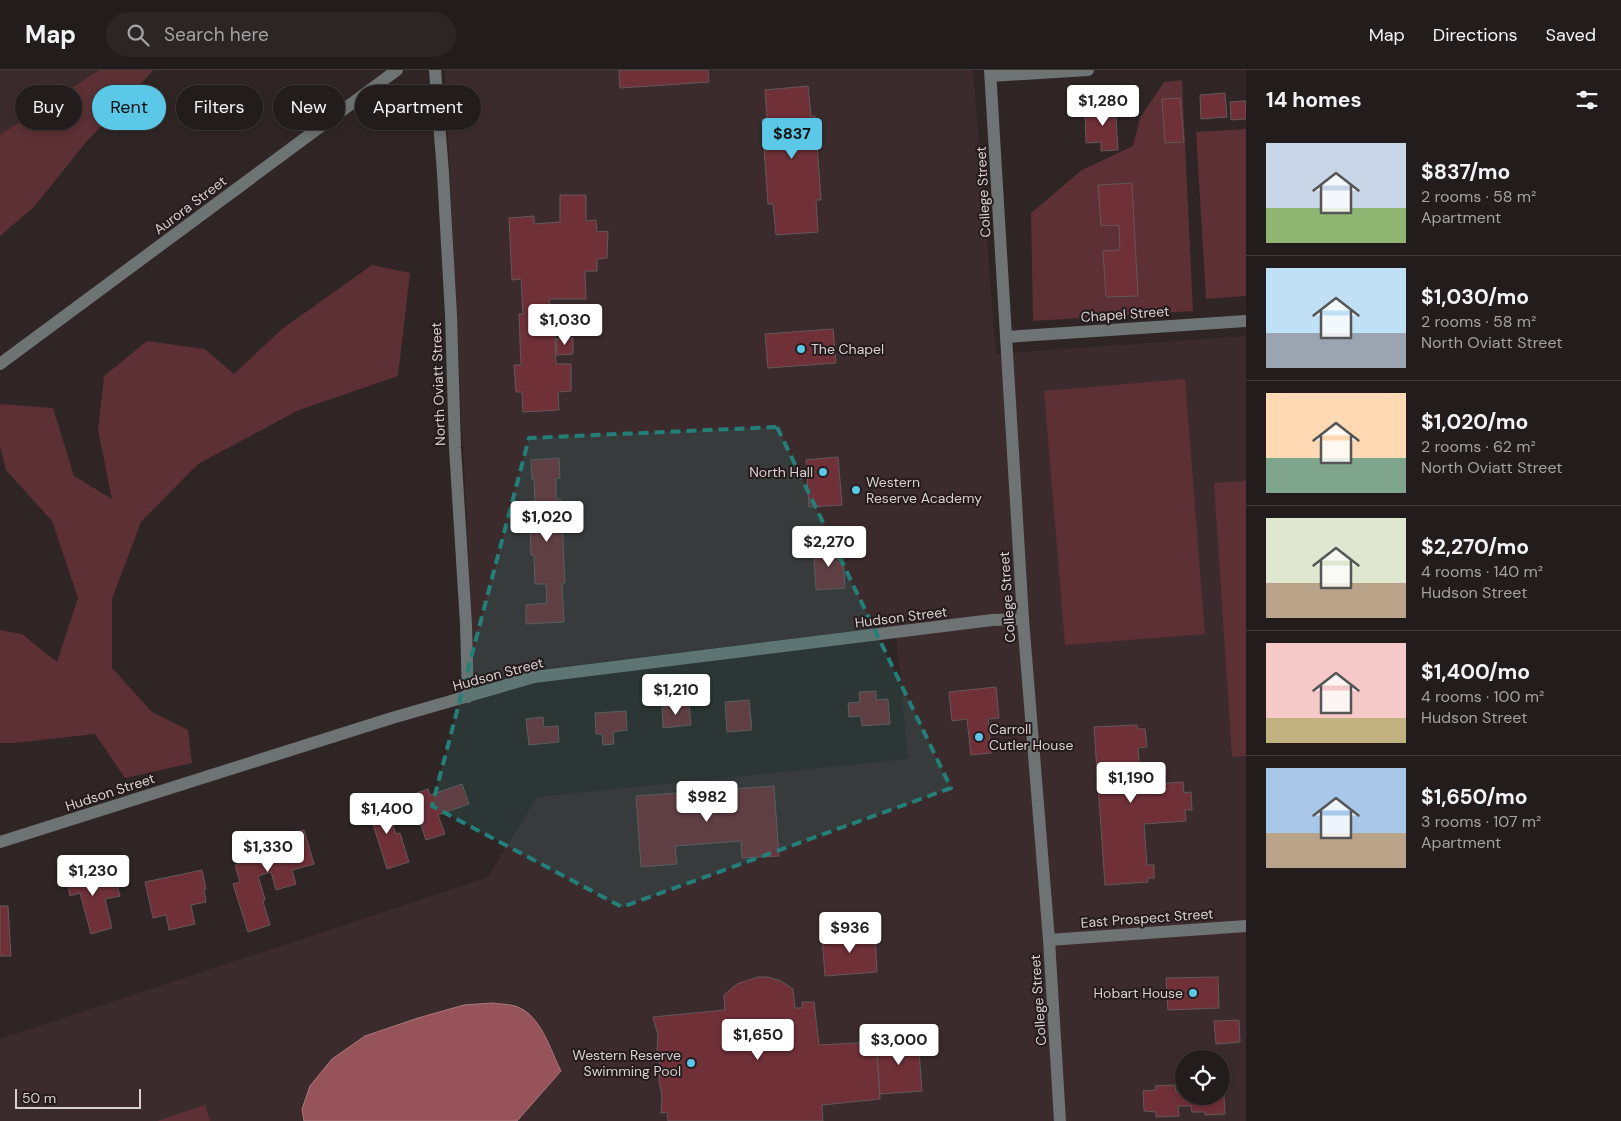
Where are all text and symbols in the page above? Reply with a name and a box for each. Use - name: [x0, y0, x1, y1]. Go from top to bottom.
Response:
- search box: [106, 12, 456, 57]
- text: Map: [25, 19, 76, 50]
- icon: search: [124, 21, 152, 49]
- text: Search here: [164, 22, 269, 47]
- text: Map: [1369, 23, 1405, 47]
- text: Directions: [1433, 23, 1518, 47]
- text: Saved: [1546, 23, 1596, 47]
- chip: Buy: [15, 85, 82, 130]
- chip: Rent: [92, 85, 166, 130]
- chip: Filters: [176, 85, 263, 130]
- chip: New: [273, 85, 345, 130]
- chip: Apartment: [355, 85, 481, 130]
- pin: $1,280: [1062, 85, 1144, 127]
- text: 14 homes: [1266, 86, 1362, 114]
- icon: filters: [1573, 86, 1601, 114]
- text: $1,280: [1078, 90, 1128, 111]
- pin: $837: [762, 118, 822, 160]
- text: $837: [773, 123, 811, 144]
- street label: College Street: [972, 146, 994, 238]
- text: $837/mo: [1421, 158, 1510, 186]
- icon: home: [1306, 163, 1366, 223]
- street label: Aurora Street: [150, 172, 230, 238]
- text: 2 rooms · 58 m²: [1421, 186, 1536, 207]
- text: Apartment: [1421, 207, 1501, 228]
- text: $1,030/mo: [1421, 283, 1529, 311]
- icon: home: [1306, 288, 1366, 348]
- street label: Chapel Street: [1080, 302, 1170, 326]
- pin: $1,030: [524, 304, 606, 346]
- text: $1,030: [539, 309, 591, 330]
- text: 2 rooms · 58 m²: [1421, 311, 1536, 332]
- street label: North Oviatt Street: [427, 322, 449, 446]
- text: North Oviatt Street: [1421, 332, 1562, 353]
- place label: The Chapel: [811, 340, 884, 358]
- marker: The Chapel: [795, 343, 807, 355]
- text: $1,020/mo: [1421, 408, 1528, 436]
- icon: home: [1306, 413, 1366, 473]
- text: 2 rooms · 62 m²: [1421, 436, 1536, 457]
- text: North Oviatt Street: [1421, 457, 1562, 478]
- place label: North Hall: [749, 463, 813, 481]
- marker: North Hall: [817, 466, 829, 478]
- place label: Western Reserve Academy: [866, 473, 982, 507]
- marker: Western Reserve Academy: [850, 484, 862, 496]
- pin: $1,020: [506, 500, 588, 543]
- text: $1,020: [521, 506, 573, 527]
- pin: $2,270: [788, 526, 870, 568]
- text: $2,270: [803, 531, 855, 552]
- text: $2,270/mo: [1421, 533, 1529, 561]
- icon: home: [1306, 538, 1366, 598]
- street label: College Street: [995, 551, 1019, 643]
- text: 4 rooms · 140 m²: [1421, 561, 1543, 582]
- text: Hudson Street: [1421, 582, 1527, 603]
- street label: Hudson Street: [854, 602, 948, 632]
- street label: Hudson Street: [451, 653, 545, 695]
- text: $1,400/mo: [1421, 658, 1530, 686]
- icon: home: [1306, 663, 1366, 723]
- pin: $1,210: [635, 674, 717, 716]
- text: $1,210: [653, 679, 699, 700]
- text: 4 rooms · 100 m²: [1421, 686, 1544, 707]
- text: Hudson Street: [1421, 707, 1527, 728]
- place label: Carroll Cutler House: [989, 720, 1073, 754]
- marker: Carroll Cutler House: [973, 731, 985, 743]
- pin: $1,190: [1090, 762, 1172, 804]
- text: $1,190: [1108, 767, 1154, 788]
- street label: Hudson Street: [63, 769, 157, 815]
- pin: $982: [677, 780, 737, 823]
- text: $1,650/mo: [1421, 783, 1528, 811]
- text: $982: [688, 786, 726, 807]
- icon: home: [1306, 788, 1366, 848]
- pin: $1,400: [346, 792, 428, 835]
- text: $1,400: [361, 798, 413, 819]
- text: 3 rooms · 107 m²: [1421, 811, 1541, 832]
- pin: $1,330: [227, 830, 309, 873]
- text: Apartment: [1421, 832, 1501, 853]
- text: $1,330: [243, 836, 293, 857]
- pin: $1,230: [52, 854, 134, 897]
- text: $1,230: [68, 860, 118, 881]
- street label: East Prospect Street: [1080, 904, 1214, 932]
- pin: $936: [820, 912, 880, 954]
- text: $936: [830, 917, 870, 938]
- street label: College Street: [1026, 954, 1050, 1046]
- place label: Hobart House: [1094, 984, 1183, 1002]
- marker: Hobart House: [1187, 987, 1199, 999]
- pin: $1,650: [717, 1018, 799, 1061]
- text: $1,650: [733, 1024, 783, 1045]
- pin: $3,000: [858, 1024, 940, 1066]
- text: $3,000: [870, 1029, 928, 1050]
- place label: Western Reserve Swimming Pool: [572, 1046, 681, 1080]
- map controls: [1175, 1050, 1230, 1105]
- button: locate: [1175, 1050, 1230, 1105]
- marker: Western Reserve Swimming Pool: [685, 1057, 697, 1069]
- scale bar: [15, 1086, 141, 1109]
- text: 50 m: [22, 1089, 56, 1107]

